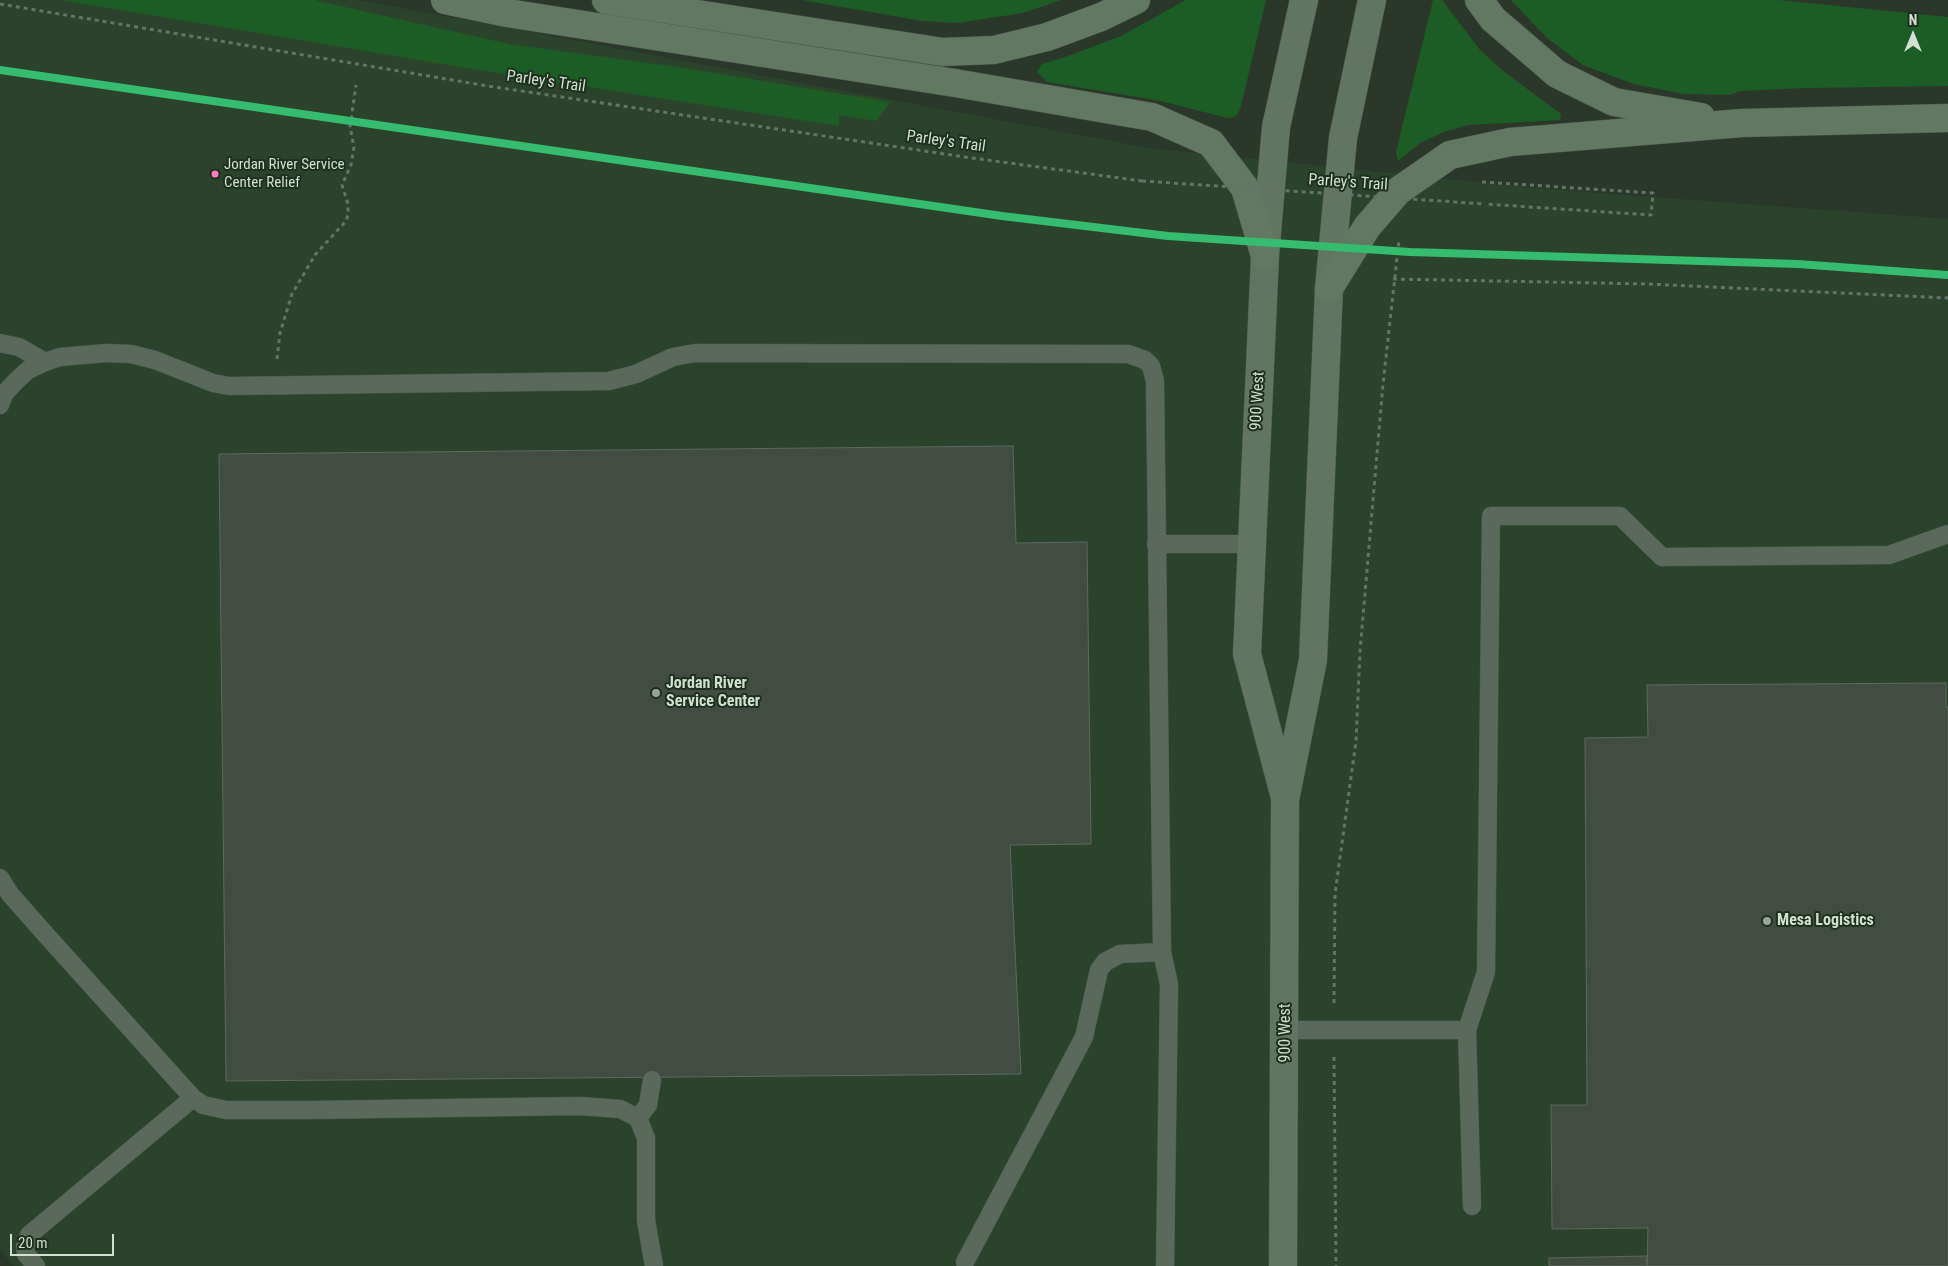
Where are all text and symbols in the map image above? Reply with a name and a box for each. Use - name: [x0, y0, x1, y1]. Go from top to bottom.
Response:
- north arrow: [1888, 10, 1938, 60]
- text: N: [1909, 12, 1917, 28]
- street label: Parley's Trail: [505, 67, 587, 97]
- street label: Parley's Trail: [905, 127, 987, 157]
- place label: Jordan River Service Center Relief: [224, 156, 345, 191]
- marker: Jordan River Service Center Relief: [210, 169, 220, 179]
- street label: Parley's Trail: [1308, 171, 1388, 195]
- street label: 900 West: [1247, 371, 1269, 431]
- place label: Jordan River Service Center: [666, 674, 760, 712]
- marker: Jordan River Service Center: [650, 687, 662, 699]
- place label: Mesa Logistics: [1777, 911, 1874, 931]
- marker: Mesa Logistics: [1761, 915, 1773, 927]
- street label: 900 West: [1276, 1004, 1296, 1062]
- scale bar: [12, 1224, 116, 1256]
- text: 20 m: [18, 1234, 48, 1252]

